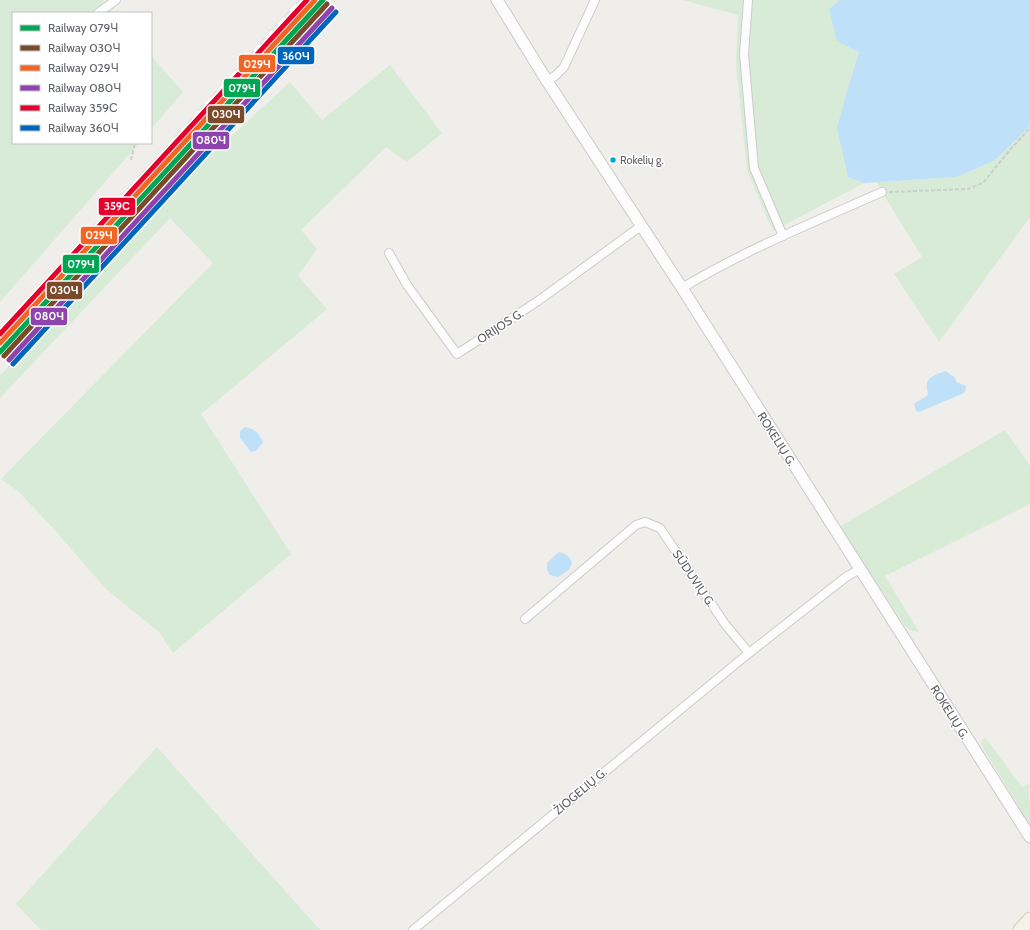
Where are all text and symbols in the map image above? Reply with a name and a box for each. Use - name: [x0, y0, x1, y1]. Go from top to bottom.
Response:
- legend: [12, 12, 152, 144]
- text: Railway 079Ч: [48, 20, 118, 35]
- text: Railway 030Ч: [48, 40, 120, 55]
- line badge: 360Ч: [277, 46, 315, 65]
- text: 360Ч: [282, 49, 310, 63]
- line badge: 029Ч: [238, 54, 276, 73]
- text: 029Ч: [243, 57, 271, 71]
- text: Railway 029Ч: [48, 60, 119, 75]
- line badge: 079Ч: [223, 78, 261, 98]
- text: Railway 080Ч: [48, 80, 121, 95]
- text: 079Ч: [228, 81, 256, 95]
- text: Railway 359С: [48, 100, 118, 115]
- line badge: 030Ч: [207, 105, 245, 124]
- text: 030Ч: [211, 107, 241, 121]
- text: Railway 360Ч: [48, 120, 119, 135]
- line badge: 080Ч: [192, 131, 230, 150]
- text: 080Ч: [196, 133, 226, 147]
- place label: Rokelių g.: [620, 153, 664, 167]
- marker: Rokelių g.: [608, 155, 618, 165]
- line badge: 359С: [98, 197, 136, 216]
- text: 359С: [104, 199, 130, 213]
- line badge: 029Ч: [80, 226, 118, 245]
- text: 029Ч: [85, 228, 113, 242]
- line badge: 079Ч: [62, 254, 100, 274]
- text: 079Ч: [67, 257, 95, 271]
- line badge: 030Ч: [46, 281, 83, 300]
- text: 030Ч: [49, 283, 79, 297]
- street label: ORIJOS G.: [474, 306, 526, 346]
- line badge: 080Ч: [30, 307, 68, 326]
- text: 080Ч: [34, 309, 64, 323]
- street label: ROKELIŲ G.: [754, 409, 800, 469]
- street label: SŪDUVIŲ G.: [669, 547, 719, 609]
- street label: ROKELIŲ G.: [927, 682, 973, 742]
- street label: ŽIOGELIŲ G.: [550, 764, 610, 818]

